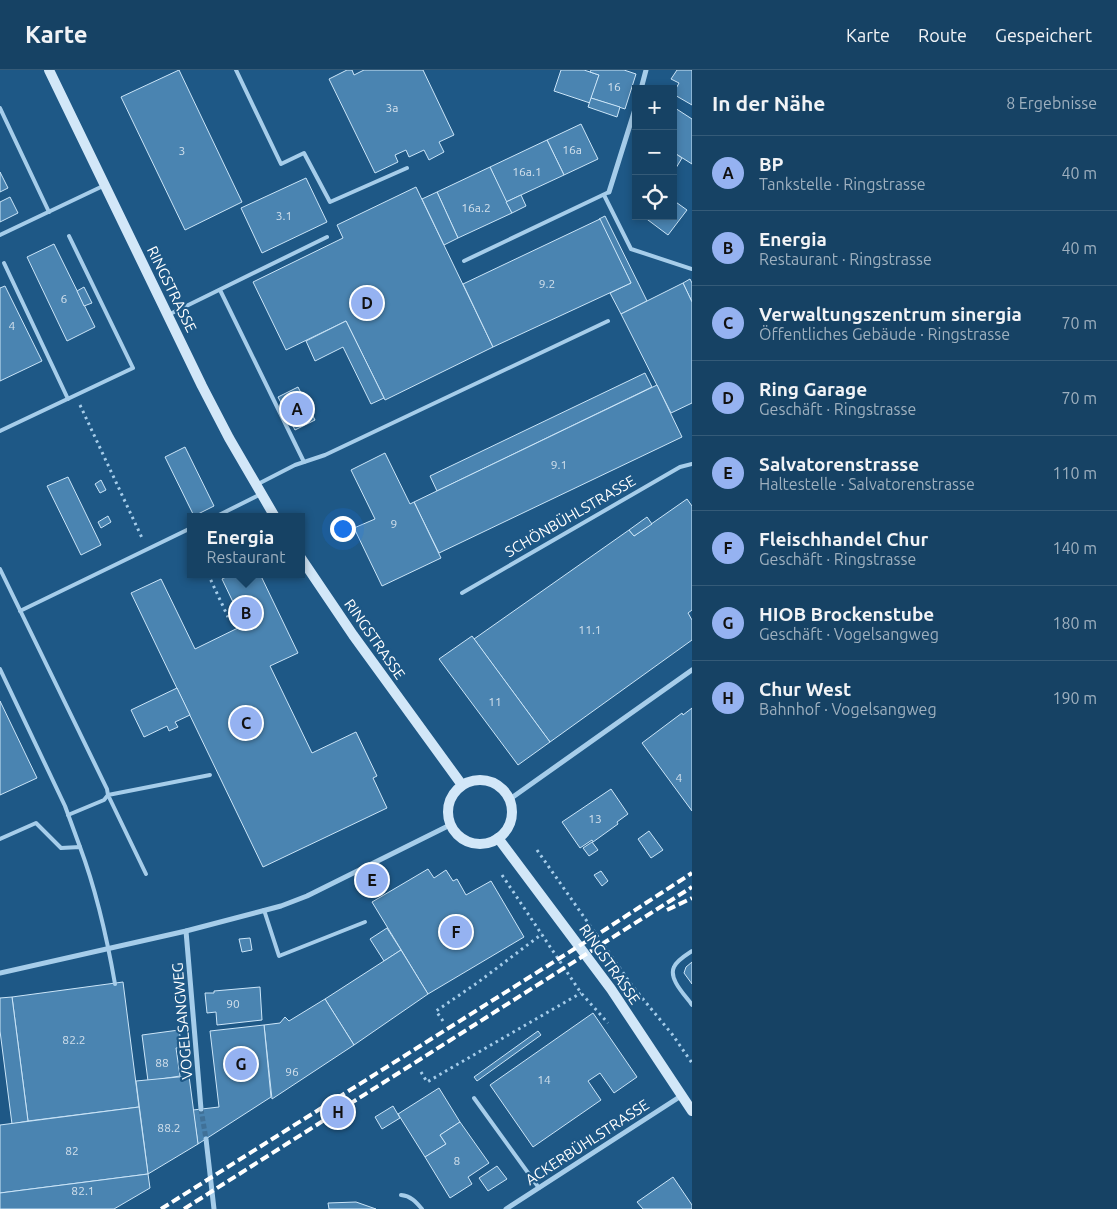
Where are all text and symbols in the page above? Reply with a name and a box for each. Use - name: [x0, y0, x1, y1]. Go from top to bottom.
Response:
- text: Karte: [25, 21, 87, 48]
- text: Karte: [846, 25, 890, 45]
- text: Route: [918, 25, 967, 45]
- text: Gespeichert: [995, 25, 1092, 45]
- house number: 16: [607, 80, 621, 93]
- map controls: [632, 85, 677, 220]
- button: +: [632, 85, 677, 130]
- text: In der Nähe: [712, 91, 825, 115]
- text: 8 Ergebnisse: [1006, 94, 1097, 112]
- house number: 3a: [386, 101, 398, 114]
- button: −: [632, 130, 677, 175]
- house number: 16a: [562, 143, 582, 156]
- house number: 3: [179, 144, 185, 157]
- text: BP: [759, 153, 784, 175]
- text: A: [722, 164, 734, 182]
- text: 40 m: [1061, 164, 1097, 182]
- house number: 16a.1: [512, 165, 542, 178]
- button: locate: [632, 175, 677, 220]
- text: Tankstelle · Ringstrasse: [759, 175, 926, 193]
- house number: 16a.2: [461, 201, 491, 214]
- house number: 3.1: [276, 209, 292, 222]
- text: Energia: [759, 228, 827, 250]
- text: B: [723, 239, 733, 257]
- text: 40 m: [1061, 239, 1097, 257]
- street label: RINGSTRASSE: [144, 243, 200, 335]
- text: Restaurant · Ringstrasse: [759, 250, 932, 268]
- house number: 9.2: [539, 277, 555, 290]
- pin: D: [351, 284, 383, 322]
- house number: 6: [61, 292, 68, 305]
- text: Verwaltungszentrum sinergia: [759, 303, 1022, 325]
- text: C: [723, 314, 733, 332]
- text: 70 m: [1061, 314, 1097, 332]
- house number: 4: [9, 319, 16, 332]
- text: Öffentliches Gebäude · Ringstrasse: [759, 325, 1010, 343]
- text: Ring Garage: [759, 378, 867, 400]
- text: D: [722, 389, 734, 407]
- text: 70 m: [1061, 389, 1097, 407]
- pin: A: [281, 390, 313, 428]
- text: Geschäft · Ringstrasse: [759, 400, 916, 418]
- text: Salvatorenstrasse: [759, 453, 919, 475]
- house number: 9.1: [551, 458, 567, 471]
- text: E: [723, 464, 733, 482]
- text: 110 m: [1052, 464, 1097, 482]
- street label: SCHÖNBÜHLSTRASSE: [502, 472, 638, 560]
- text: Haltestelle · Salvatorenstrasse: [759, 475, 975, 493]
- popup: [187, 513, 305, 578]
- your location: [330, 516, 356, 542]
- house number: 9: [391, 517, 397, 530]
- text: Energia: [206, 526, 274, 548]
- text: Fleischhandel Chur: [759, 528, 928, 550]
- text: F: [724, 539, 733, 557]
- text: 140 m: [1052, 539, 1097, 557]
- text: Restaurant: [206, 548, 286, 566]
- text: Geschäft · Ringstrasse: [759, 550, 916, 568]
- pin: B: [230, 594, 262, 632]
- street label: RINGSTRASSE: [341, 596, 409, 682]
- text: HIOB Brockenstube: [759, 603, 934, 625]
- text: G: [722, 614, 734, 632]
- text: 180 m: [1052, 614, 1097, 632]
- house number: 11.1: [578, 623, 602, 636]
- text: Geschäft · Vogelsangweg: [759, 625, 939, 643]
- text: Chur West: [759, 678, 851, 700]
- text: H: [722, 689, 734, 707]
- text: 190 m: [1052, 689, 1097, 707]
- house number: 11: [488, 695, 502, 708]
- text: Bahnhof · Vogelsangweg: [759, 700, 937, 718]
- pin: C: [230, 704, 262, 742]
- house number: 4: [676, 771, 683, 784]
- house number: 13: [588, 812, 602, 825]
- pin: E: [356, 861, 388, 899]
- pin: F: [440, 913, 472, 951]
- street label: RINGSTRASSE: [576, 921, 644, 1007]
- street label: VOGELSANGWEG: [168, 962, 196, 1080]
- house number: 90: [226, 997, 240, 1010]
- house number: 82.2: [62, 1033, 86, 1046]
- pin: G: [225, 1045, 257, 1083]
- house number: 88: [155, 1056, 169, 1069]
- house number: 96: [285, 1065, 299, 1078]
- house number: 14: [537, 1073, 551, 1086]
- pin: H: [322, 1093, 354, 1131]
- street label: ACKERBÜHLSTRASSE: [522, 1096, 652, 1188]
- house number: 88.2: [157, 1121, 181, 1134]
- house number: 82: [65, 1144, 79, 1157]
- house number: 8: [454, 1154, 461, 1167]
- house number: 82.1: [71, 1184, 95, 1197]

